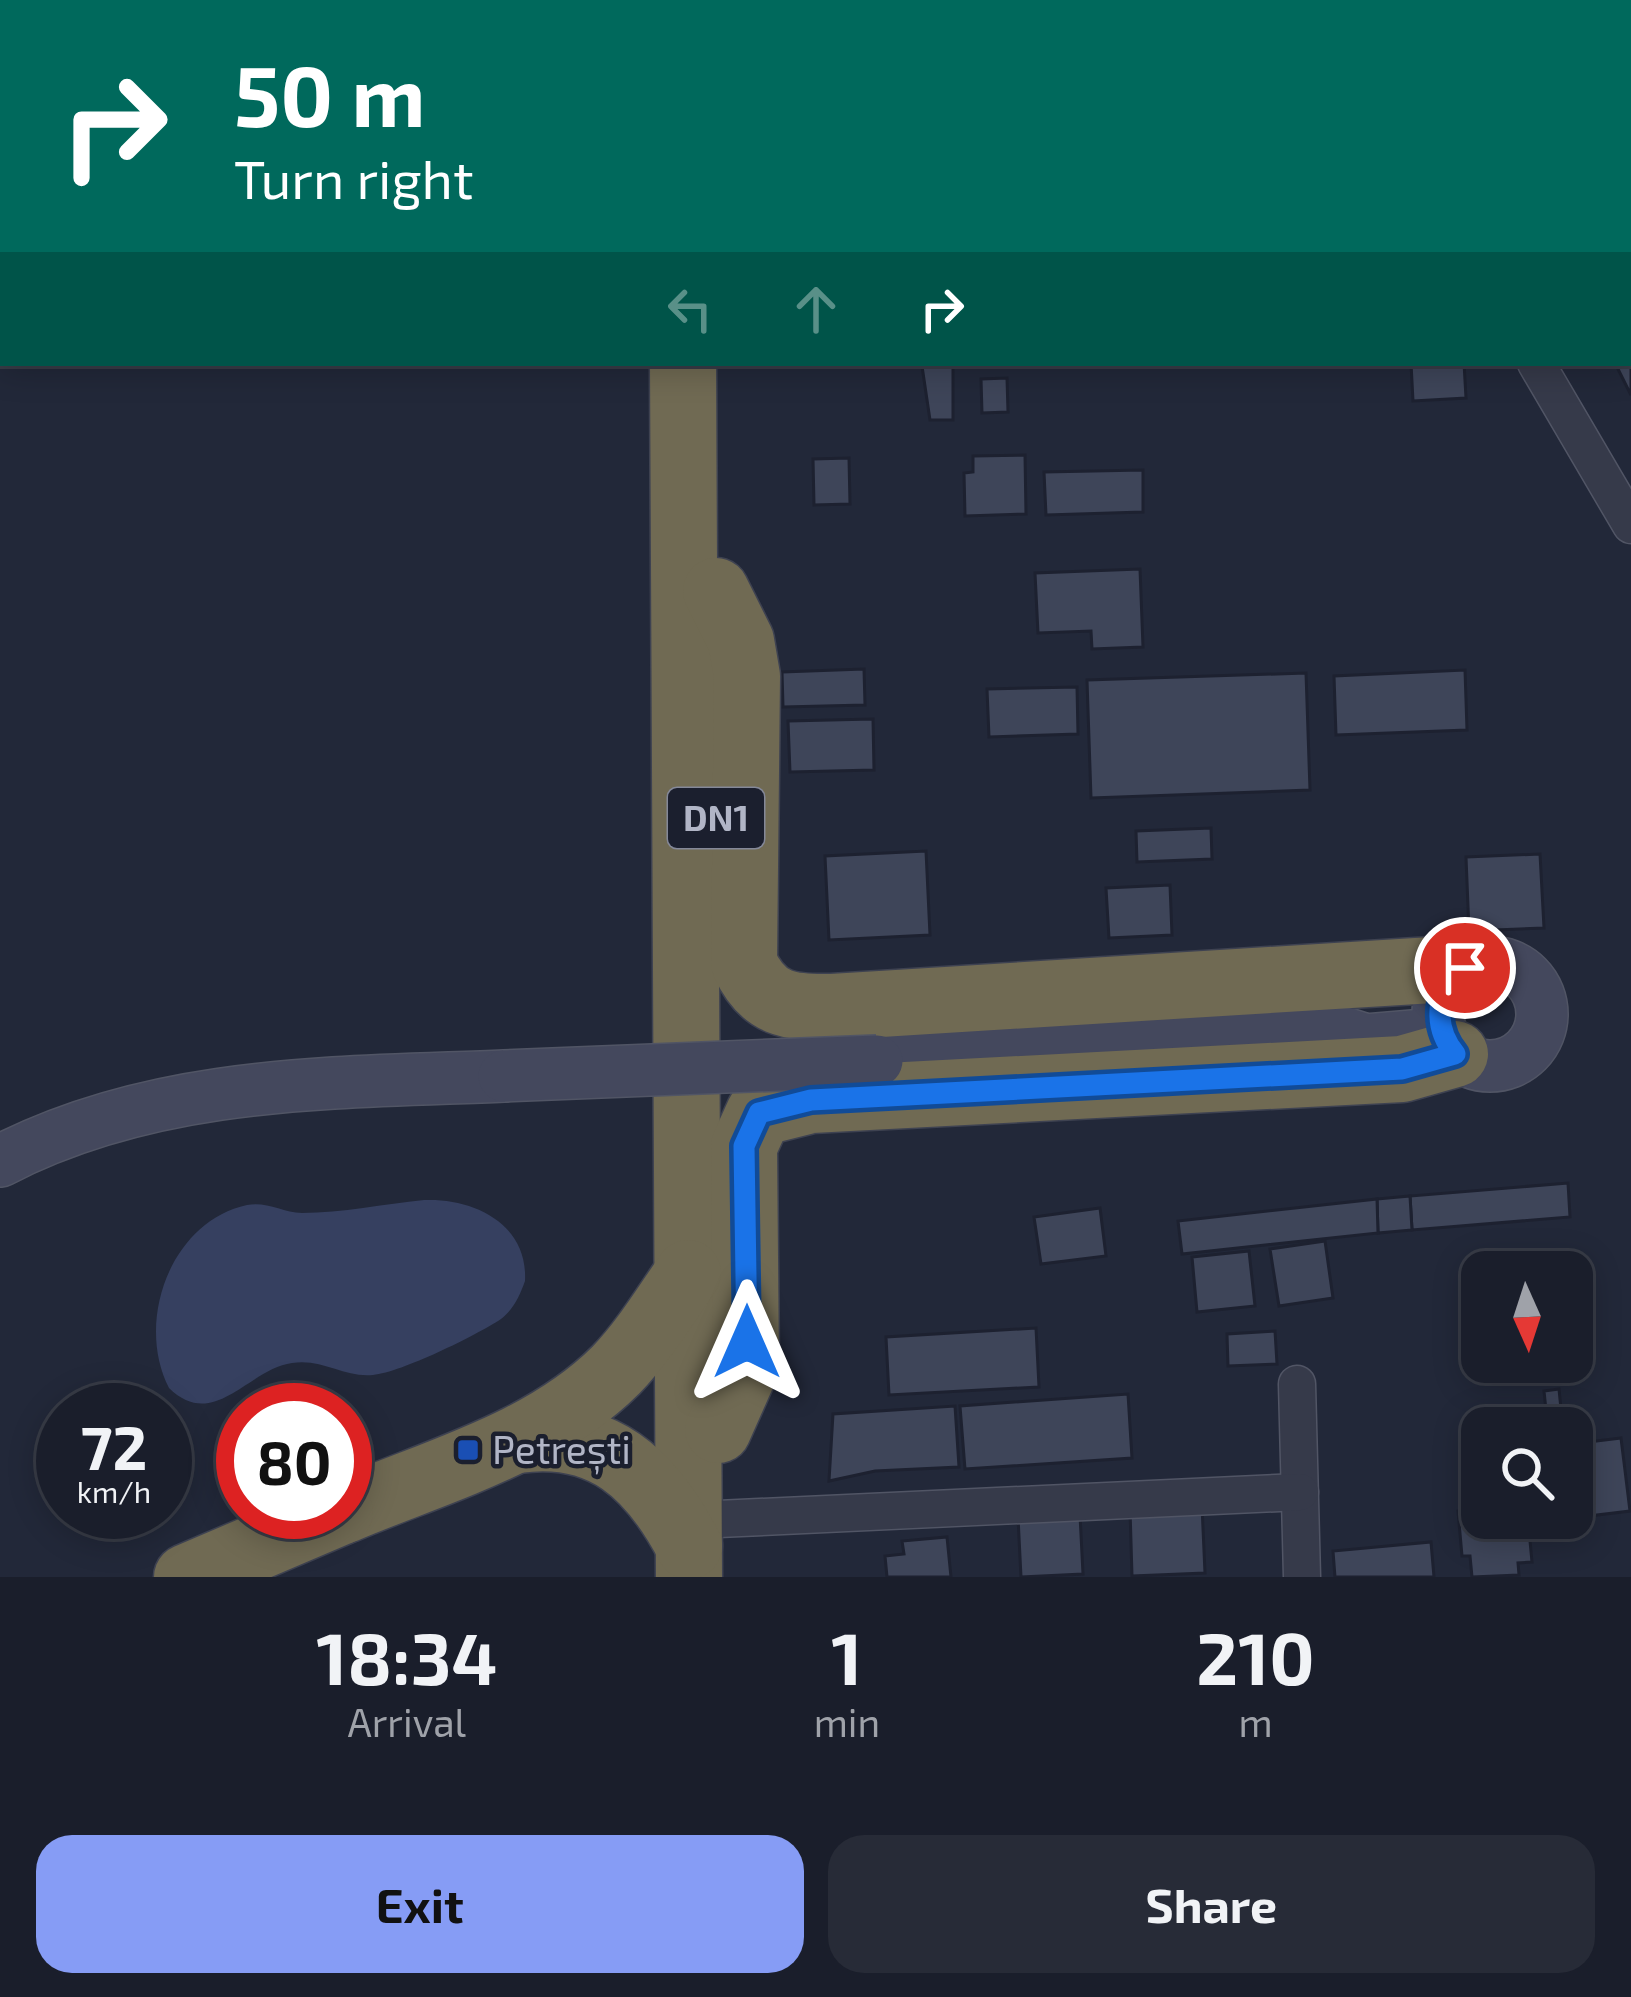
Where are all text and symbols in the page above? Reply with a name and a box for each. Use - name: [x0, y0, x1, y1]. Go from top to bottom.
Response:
- text: 50 m: [234, 43, 426, 144]
- icon: right: [36, 48, 192, 204]
- text: Turn right: [234, 145, 474, 210]
- icon: left: [657, 276, 723, 342]
- icon: ahead: [783, 276, 849, 342]
- icon: right: [909, 276, 975, 342]
- road number: DN1: [668, 788, 764, 848]
- pin: [1414, 917, 1516, 1019]
- icon: arrive: [1432, 935, 1498, 1001]
- north arrow: [1461, 1251, 1593, 1383]
- map controls: [1461, 1251, 1593, 1539]
- position arrow: [684, 1279, 810, 1405]
- speed limit sign: 80: [216, 1383, 372, 1539]
- button: search: [1461, 1407, 1593, 1539]
- text: 72: [81, 1410, 147, 1482]
- place label: Petrești: [492, 1425, 631, 1475]
- marker: Petrești: [455, 1437, 481, 1463]
- text: km/h: [77, 1473, 151, 1509]
- text: 18:34: [316, 1613, 497, 1699]
- text: 1: [831, 1613, 862, 1699]
- text: 210: [1196, 1613, 1315, 1699]
- text: Arrival: [347, 1698, 466, 1745]
- text: min: [814, 1698, 880, 1745]
- text: m: [1238, 1698, 1273, 1745]
- button: Exit: [36, 1835, 804, 1973]
- button: Share: [828, 1835, 1595, 1973]

